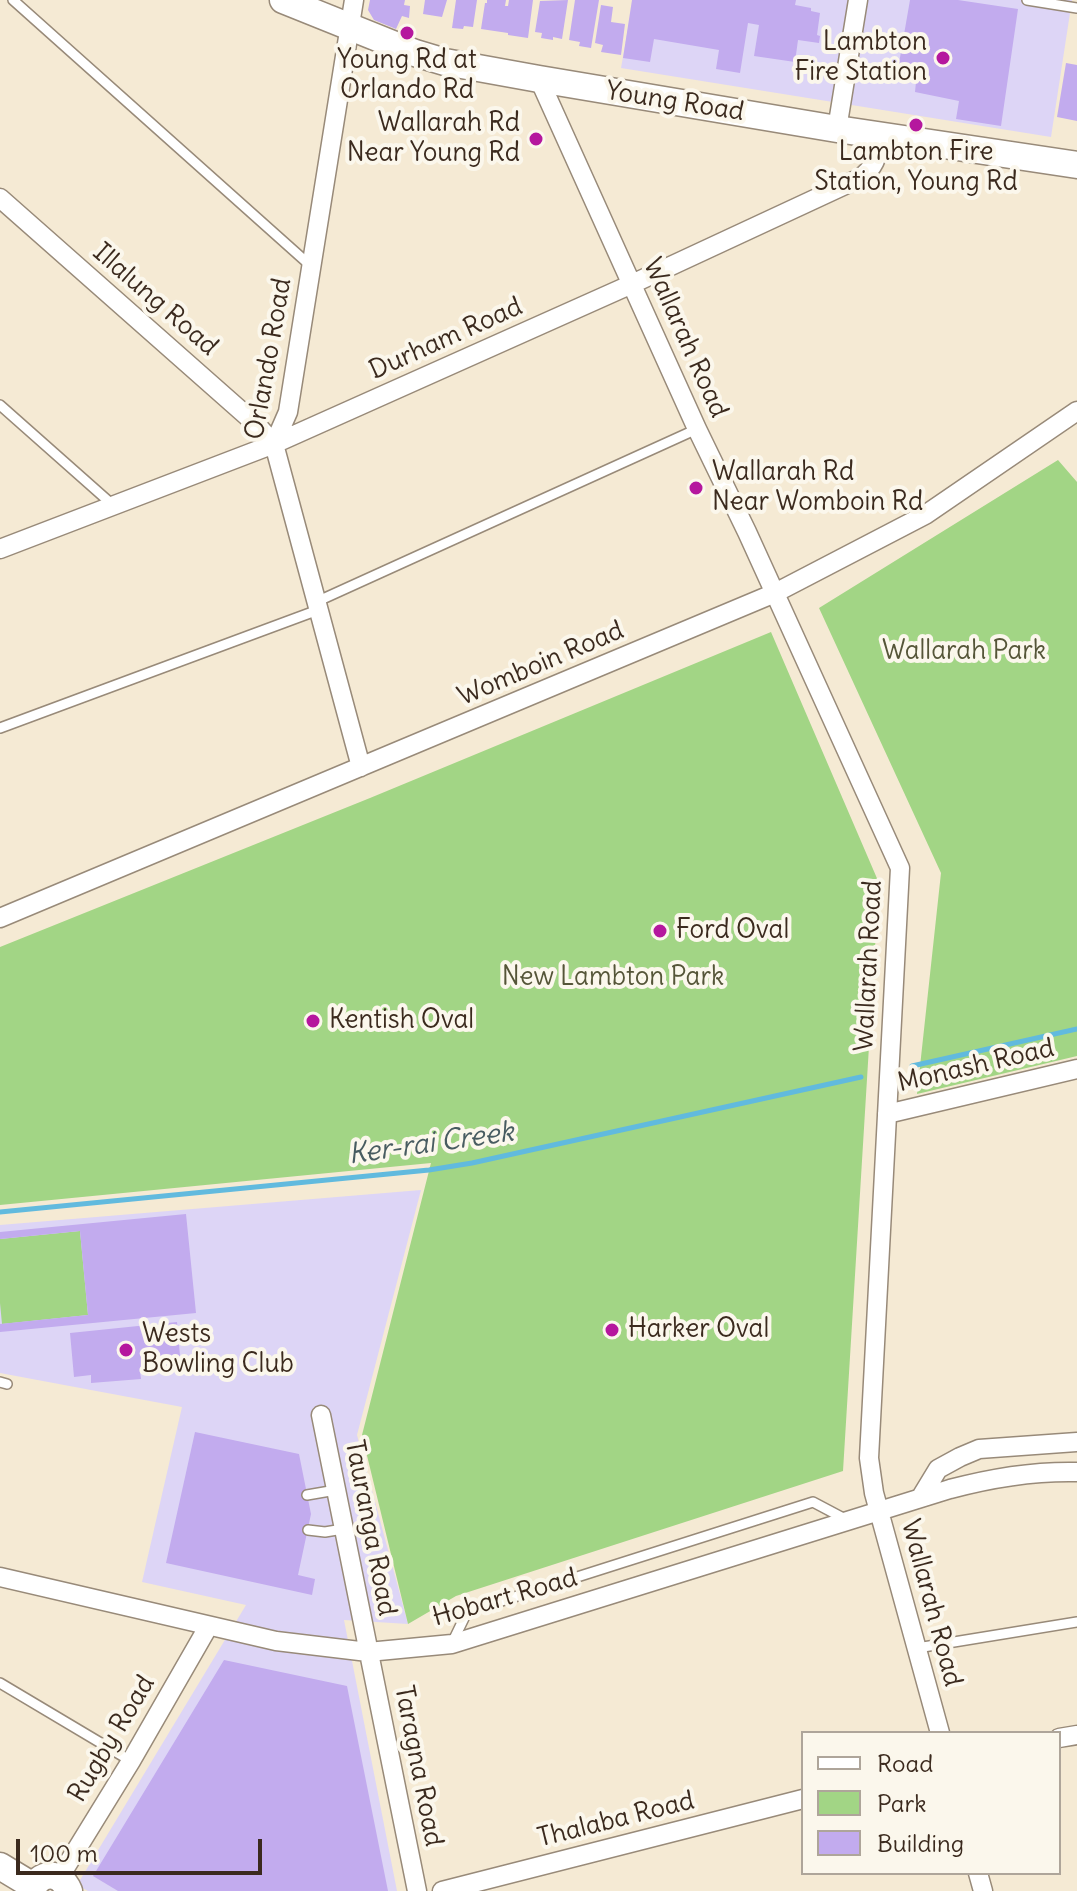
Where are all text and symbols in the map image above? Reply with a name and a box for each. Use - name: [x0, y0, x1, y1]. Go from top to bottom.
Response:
- marker: Young Rd at Orlando Rd: [398, 24, 416, 42]
- place label: Lambton Fire Station: [795, 27, 927, 88]
- place label: Young Rd at Orlando Rd: [337, 45, 477, 106]
- marker: Lambton Fire Station: [934, 49, 952, 67]
- street label: Young Road: [604, 76, 746, 128]
- place label: Wallarah Rd Near Young Rd: [347, 108, 520, 170]
- marker: Lambton Fire Station, Young Rd: [907, 116, 925, 134]
- marker: Wallarah Rd Near Young Rd: [527, 130, 545, 148]
- place label: Lambton Fire Station, Young Rd: [814, 137, 1018, 198]
- street label: Illalung Road: [86, 237, 224, 363]
- street label: Wallarah Road: [636, 253, 734, 423]
- street label: Orlando Road: [239, 276, 299, 442]
- street label: Durham Road: [365, 291, 527, 387]
- place label: Wallarah Rd Near Womboin Rd: [712, 457, 923, 518]
- marker: Wallarah Rd Near Womboin Rd: [687, 479, 705, 497]
- street label: Womboin Road: [453, 615, 629, 713]
- park label: Wallarah Park: [882, 636, 1046, 668]
- street label: Wallarah Road: [849, 880, 889, 1052]
- place label: Ford Oval: [676, 915, 789, 947]
- marker: Ford Oval: [651, 922, 669, 940]
- park label: New Lambton Park: [502, 962, 724, 994]
- place label: Kentish Oval: [329, 1005, 474, 1037]
- marker: Kentish Oval: [304, 1012, 322, 1030]
- street label: Monash Road: [895, 1033, 1057, 1099]
- water label: Ker-rai Creek: [346, 1116, 516, 1172]
- place label: Harker Oval: [628, 1314, 769, 1346]
- place label: Wests Bowling Club: [142, 1319, 294, 1380]
- marker: Harker Oval: [603, 1321, 621, 1339]
- marker: Wests Bowling Club: [117, 1341, 135, 1359]
- street label: Tauranga Road: [338, 1437, 402, 1619]
- street label: Wallarah Road: [894, 1516, 968, 1690]
- street label: Hobart Road: [429, 1562, 581, 1634]
- street label: Rugby Road: [62, 1670, 162, 1808]
- street label: Taragna Road: [387, 1683, 449, 1849]
- legend: [801, 1731, 1061, 1875]
- text: Road: [877, 1748, 933, 1778]
- street label: Thalaba Road: [534, 1785, 698, 1855]
- text: Park: [877, 1788, 927, 1818]
- scale bar: [20, 1823, 266, 1873]
- text: Building: [877, 1828, 964, 1858]
- text: 100 m: [30, 1838, 98, 1868]

